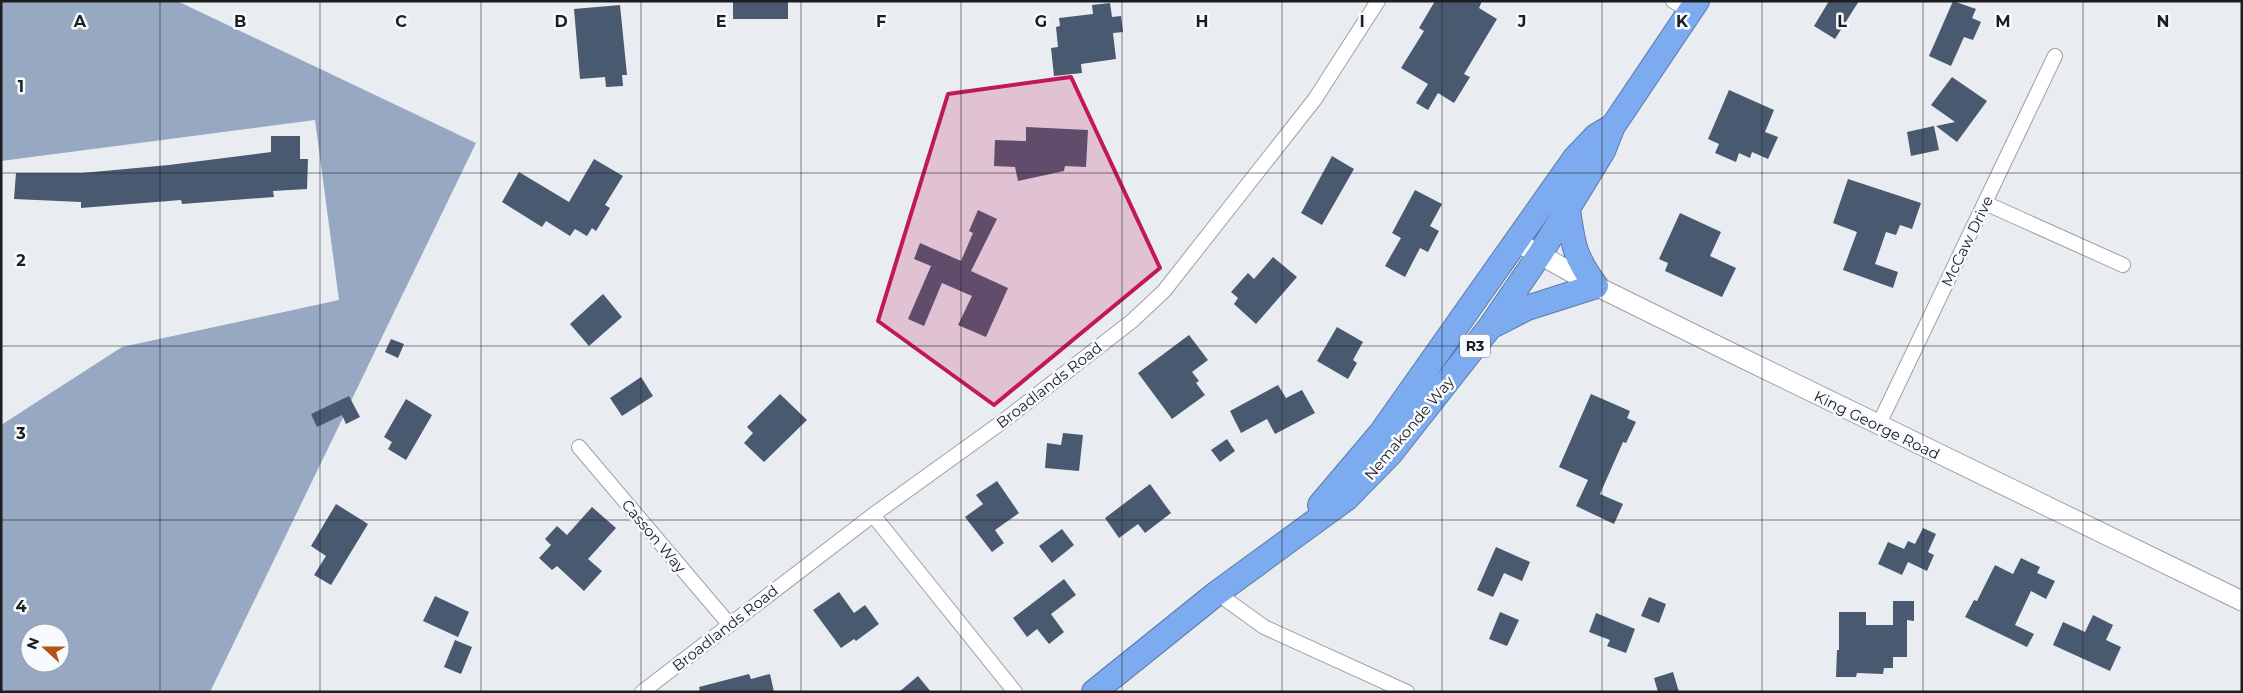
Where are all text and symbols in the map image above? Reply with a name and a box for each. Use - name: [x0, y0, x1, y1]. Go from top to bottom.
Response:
- text: A: [73, 12, 87, 31]
- text: B: [234, 12, 246, 31]
- text: C: [395, 12, 407, 31]
- text: D: [554, 12, 568, 31]
- text: E: [716, 12, 726, 31]
- text: F: [876, 12, 886, 31]
- text: G: [1035, 12, 1047, 31]
- text: H: [1196, 12, 1208, 31]
- text: I: [1359, 12, 1365, 31]
- text: J: [1517, 12, 1526, 31]
- text: K: [1676, 12, 1689, 31]
- text: L: [1837, 12, 1847, 31]
- text: M: [1995, 12, 2011, 31]
- text: N: [2157, 12, 2169, 31]
- text: 1: [18, 77, 24, 96]
- street label: McCaw Drive: [1937, 193, 1997, 289]
- text: 2: [16, 251, 26, 270]
- road number: R3: [1460, 334, 1490, 358]
- street label: Broadlands Road: [992, 338, 1106, 432]
- street label: Nemakonde Way: [1360, 371, 1459, 484]
- street label: King George Road: [1811, 386, 1943, 464]
- text: 3: [15, 424, 26, 443]
- street label: Casson Way: [618, 495, 691, 577]
- street label: Broadlands Road: [668, 581, 782, 675]
- text: 4: [15, 597, 27, 616]
- north arrow: [20, 623, 70, 673]
- text: N: [22, 635, 43, 652]

